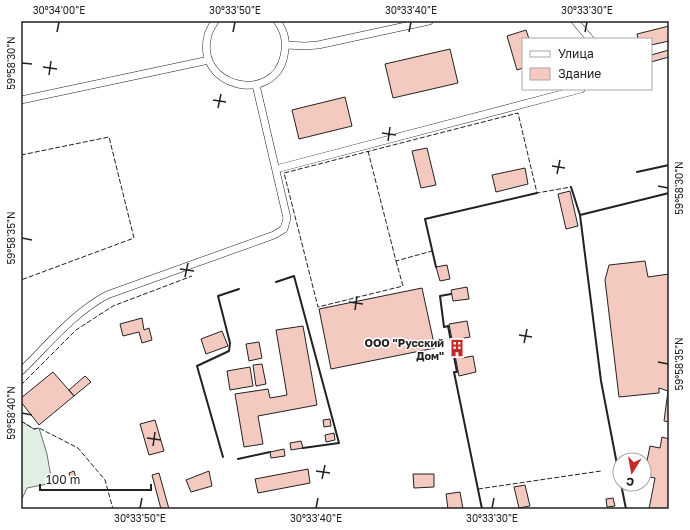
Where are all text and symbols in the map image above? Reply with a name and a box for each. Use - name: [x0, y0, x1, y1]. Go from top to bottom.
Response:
- text: 30°34'00"E: [33, 4, 85, 16]
- text: 30°33'50"E: [209, 4, 261, 16]
- text: 30°33'40"E: [385, 4, 437, 16]
- text: 30°33'30"E: [561, 4, 613, 16]
- text: 59°58'30"N: [5, 36, 17, 90]
- legend: [522, 38, 652, 90]
- text: Улица: [558, 46, 594, 61]
- text: Здание: [558, 66, 601, 81]
- text: 59°58'30"N: [673, 161, 685, 215]
- text: 59°58'35"N: [5, 212, 17, 265]
- place label: ООО "Русский Дом": [364, 336, 444, 362]
- building icon: ООО "Русский Дом": [447, 338, 467, 358]
- text: 59°58'35"N: [673, 338, 685, 391]
- text: 59°58'40"N: [5, 386, 17, 440]
- north arrow: [612, 452, 652, 492]
- scale bar: [40, 466, 151, 492]
- text: 100 m: [46, 472, 80, 487]
- text: С: [625, 475, 635, 489]
- text: 30°33'50"E: [114, 512, 166, 524]
- text: 30°33'40"E: [290, 512, 342, 524]
- text: 30°33'30"E: [466, 512, 518, 524]

